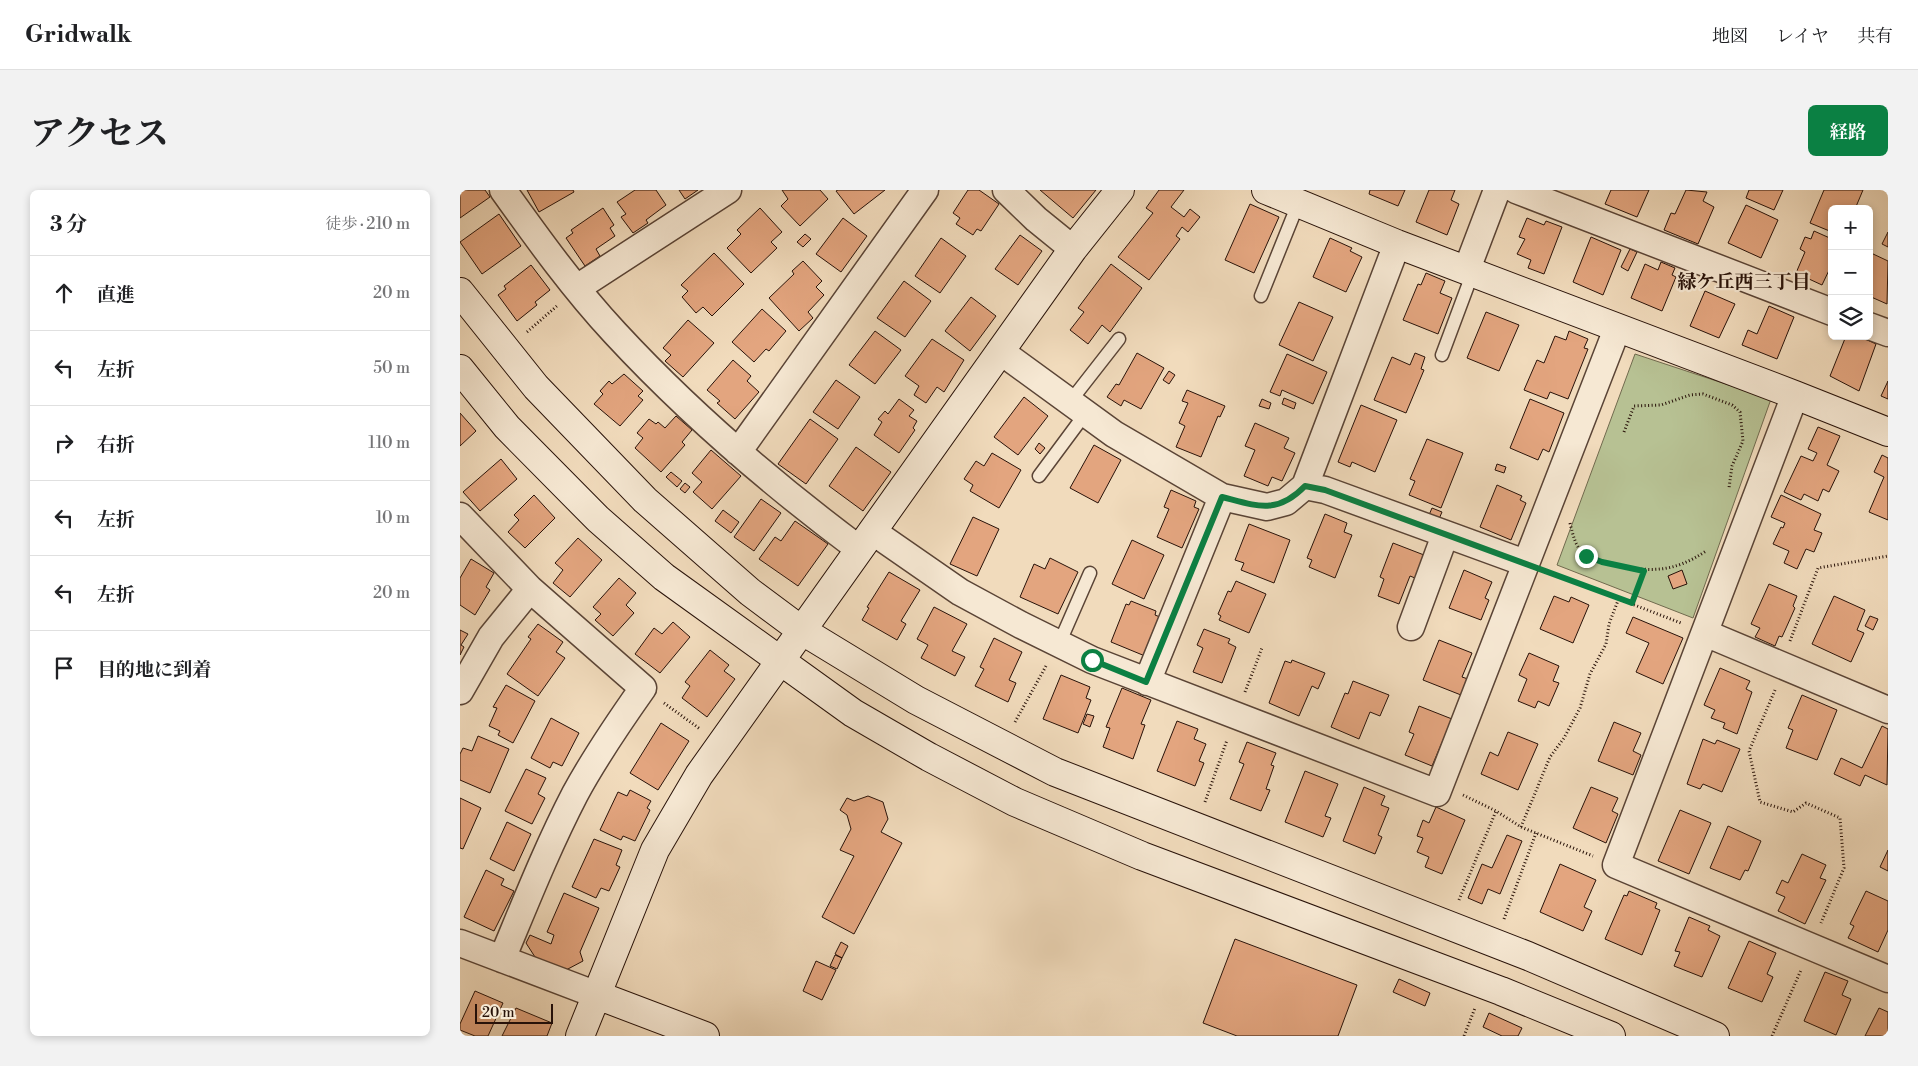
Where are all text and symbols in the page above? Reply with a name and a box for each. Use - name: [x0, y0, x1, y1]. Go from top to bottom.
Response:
- text: Gridwalk: [25, 20, 132, 50]
- text: 地図: [1712, 25, 1748, 48]
- text: レイヤ: [1776, 25, 1829, 48]
- text: 共有: [1857, 25, 1893, 48]
- button: 経路: [1808, 105, 1888, 156]
- text: アクセス: [30, 113, 169, 156]
- map controls: [1828, 205, 1873, 340]
- button: +: [1828, 205, 1873, 250]
- text: 3 分: [50, 212, 87, 238]
- text: 徒歩 · 210 m: [325, 214, 410, 234]
- button: −: [1828, 250, 1873, 295]
- district label: 緑ケ丘西三丁目: [1677, 270, 1811, 294]
- icon: ahead: [50, 279, 78, 307]
- text: 直進: [97, 283, 135, 307]
- text: 20 m: [373, 283, 410, 303]
- button: layers: [1828, 295, 1873, 340]
- icon: left: [50, 354, 78, 382]
- text: 左折: [97, 358, 135, 382]
- text: 50 m: [373, 358, 410, 378]
- icon: right: [50, 429, 78, 457]
- text: 右折: [97, 433, 135, 457]
- text: 110 m: [368, 433, 410, 453]
- icon: left: [50, 504, 78, 532]
- text: 左折: [97, 508, 135, 532]
- text: 10 m: [376, 508, 410, 528]
- route end: [1575, 545, 1598, 568]
- icon: left: [50, 579, 78, 607]
- text: 左折: [97, 583, 135, 607]
- text: 20 m: [373, 583, 410, 603]
- route start: [1081, 649, 1104, 672]
- icon: arrive: [50, 654, 78, 682]
- text: 目的地に到着: [97, 658, 211, 682]
- scale bar: [475, 1001, 552, 1024]
- text: 20 m: [482, 1004, 514, 1022]

